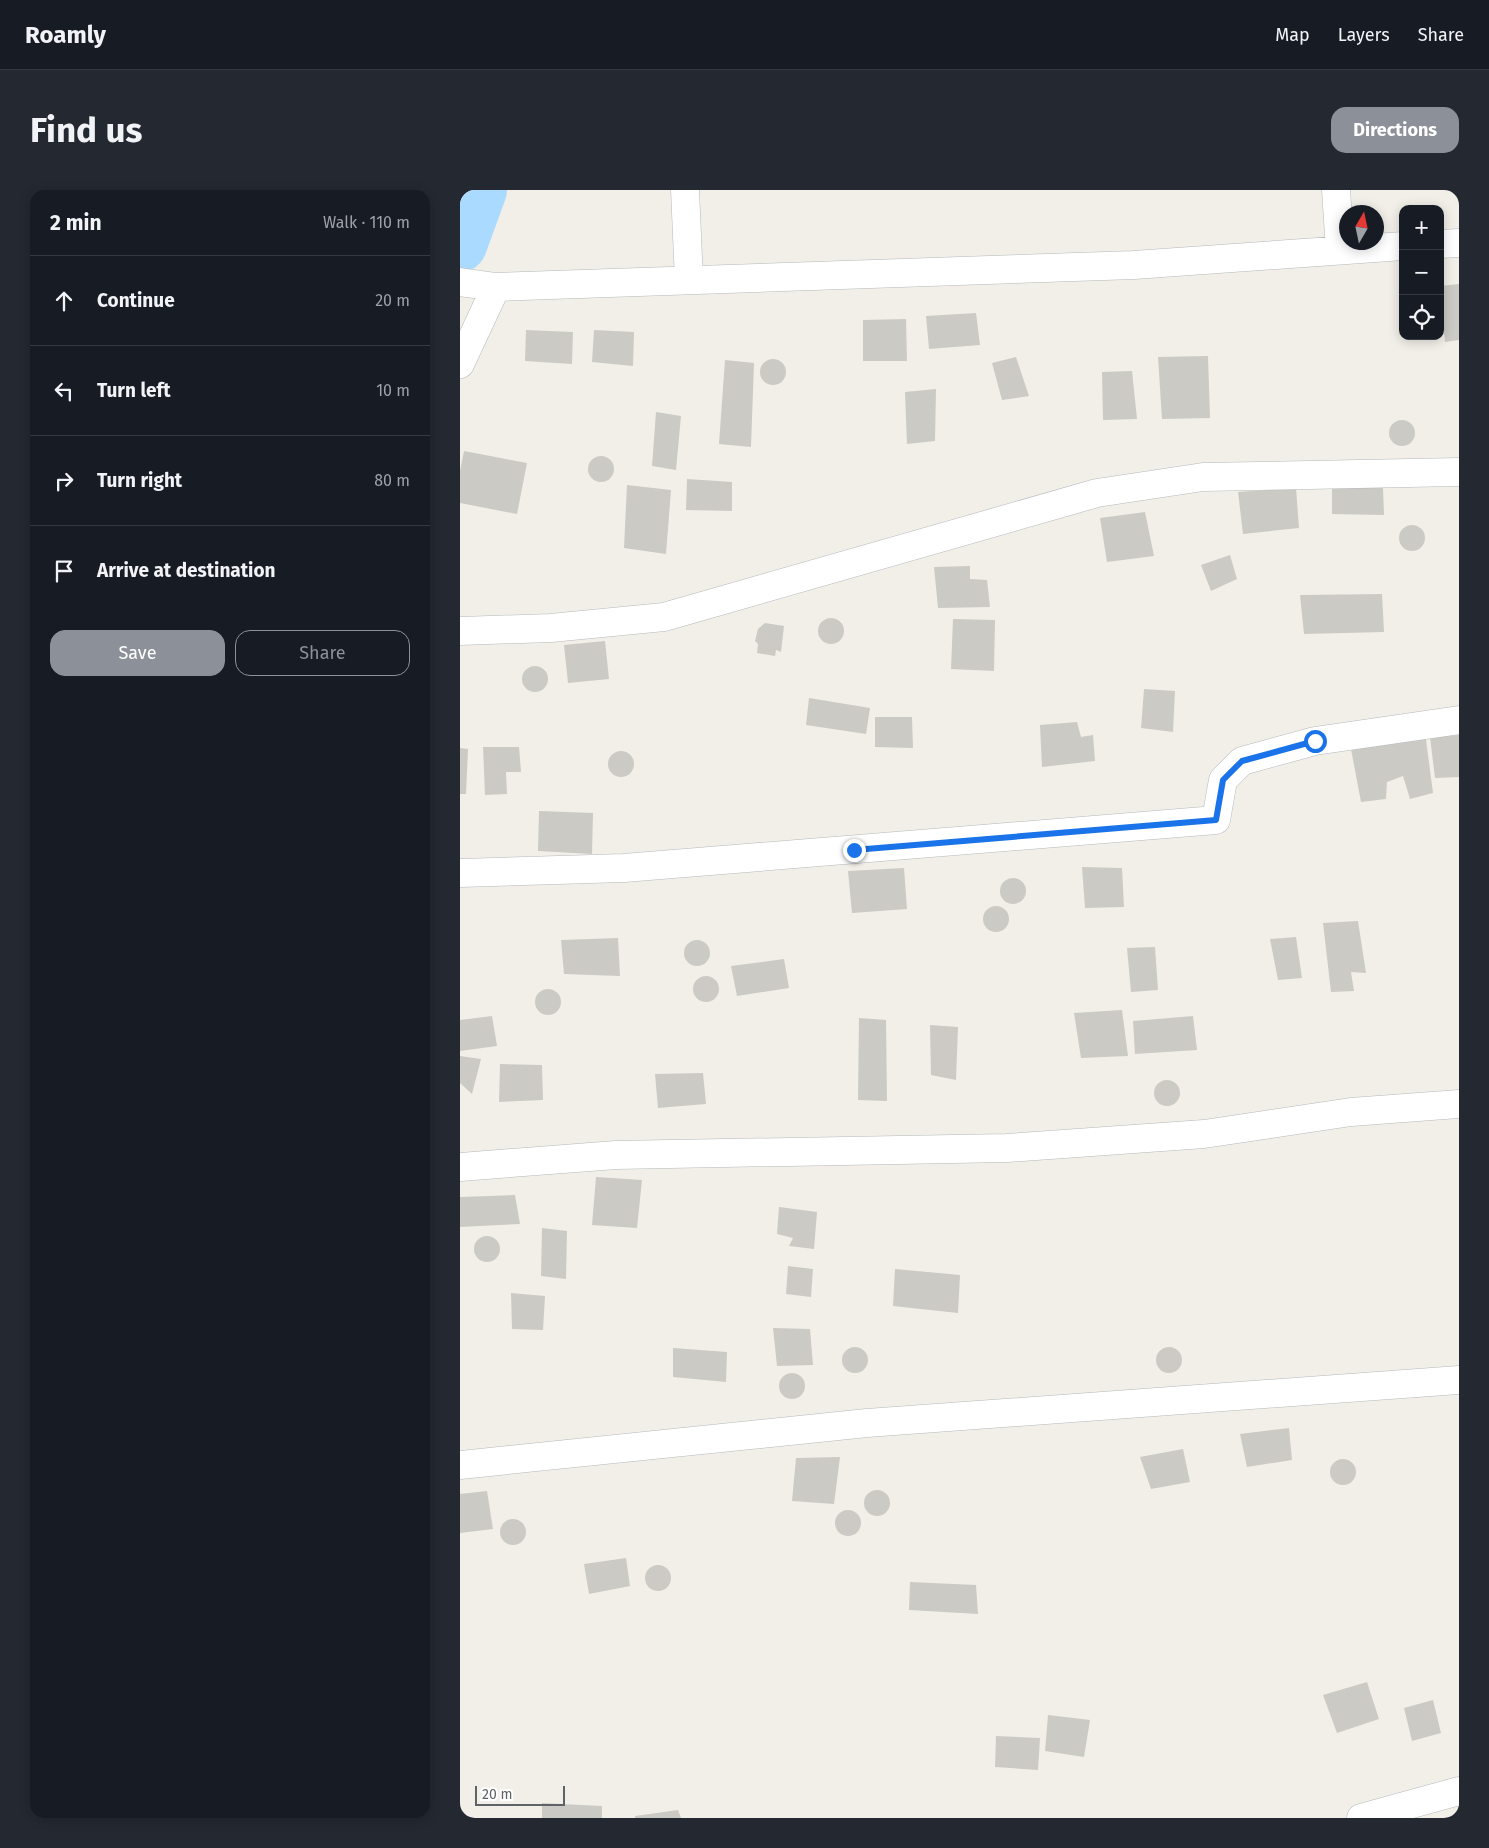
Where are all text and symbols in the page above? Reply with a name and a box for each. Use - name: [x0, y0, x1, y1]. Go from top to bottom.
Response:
- text: Roamly: [25, 21, 106, 49]
- text: Map: [1275, 24, 1310, 46]
- text: Layers: [1338, 24, 1390, 46]
- text: Share: [1418, 24, 1464, 46]
- button: Directions: [1331, 107, 1459, 153]
- text: Find us: [30, 109, 142, 151]
- north arrow: [1339, 205, 1384, 250]
- map controls: [1399, 205, 1444, 340]
- button: +: [1399, 205, 1444, 250]
- text: 2 min: [50, 210, 102, 236]
- text: Walk · 110 m: [323, 213, 410, 232]
- button: −: [1399, 250, 1444, 295]
- icon: ahead: [50, 287, 78, 315]
- text: Continue: [97, 289, 175, 312]
- text: 20 m: [375, 291, 410, 310]
- button: locate: [1399, 295, 1444, 340]
- icon: left: [50, 377, 78, 405]
- text: Turn left: [97, 379, 171, 402]
- text: 10 m: [376, 381, 410, 400]
- icon: right: [50, 467, 78, 495]
- text: Turn right: [97, 469, 182, 492]
- text: 80 m: [374, 471, 410, 490]
- icon: arrive: [50, 557, 78, 585]
- text: Arrive at destination: [97, 559, 276, 582]
- button: Save: [50, 630, 225, 676]
- button: Share: [235, 630, 410, 676]
- route start: [1304, 730, 1327, 753]
- route end: [843, 839, 866, 862]
- scale bar: [475, 1783, 565, 1806]
- text: 20 m: [482, 1786, 512, 1803]

